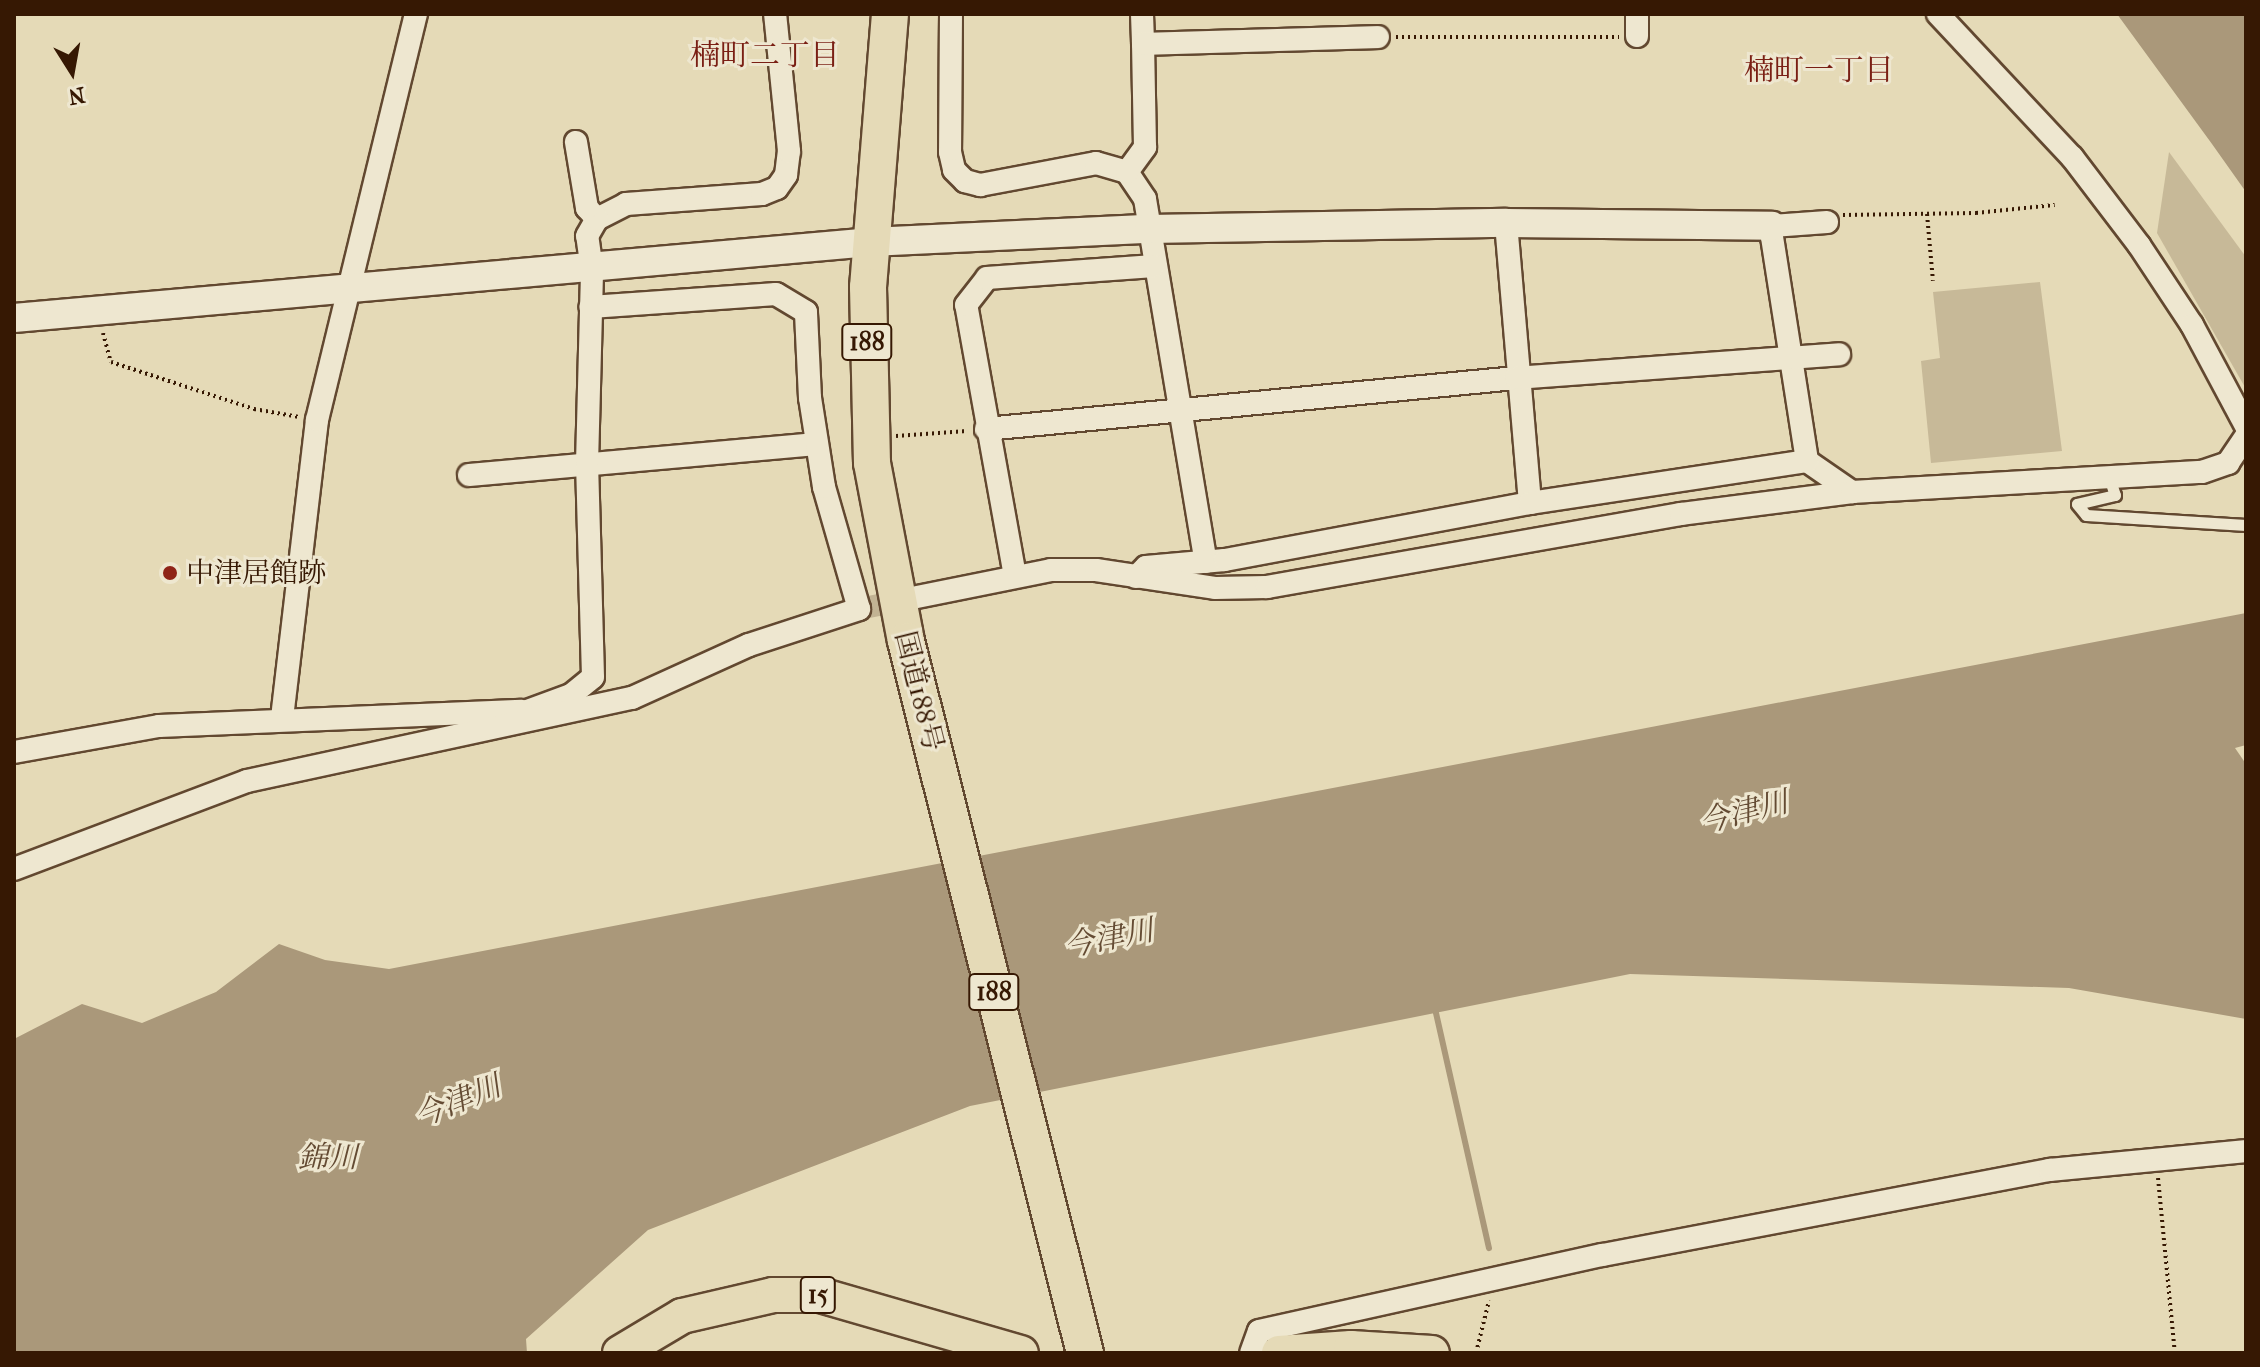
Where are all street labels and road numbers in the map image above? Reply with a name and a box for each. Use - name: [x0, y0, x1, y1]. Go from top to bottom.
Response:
- road number: 188: [841, 320, 893, 364]
- street label: 国道188号: [888, 628, 950, 754]
- road number: 188: [968, 970, 1020, 1014]
- road number: 15: [798, 1273, 838, 1317]

